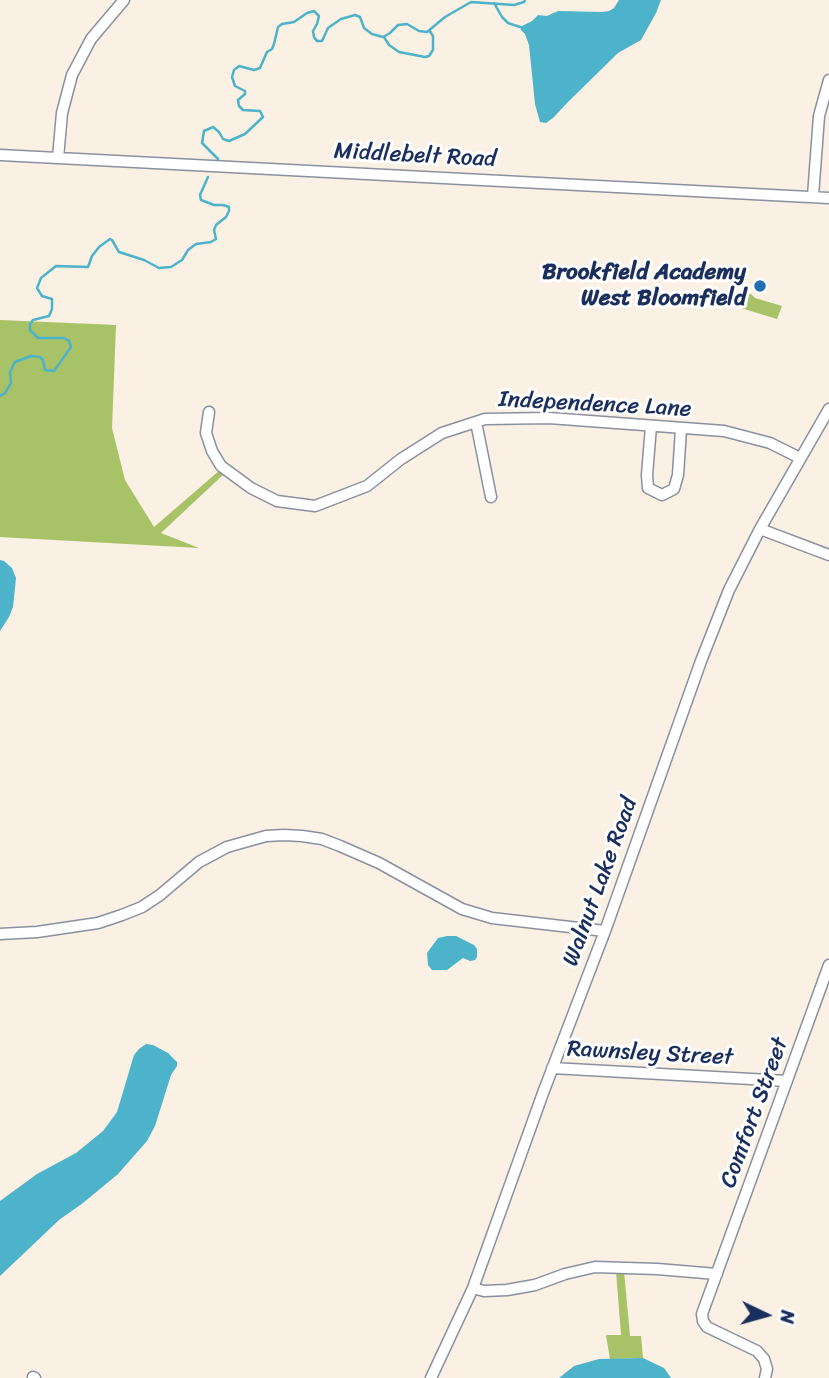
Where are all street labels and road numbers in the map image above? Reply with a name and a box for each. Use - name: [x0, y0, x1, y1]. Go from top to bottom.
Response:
- street label: Middlebelt Road: [333, 138, 497, 174]
- street label: Independence Lane: [498, 386, 692, 424]
- street label: Walnut Lake Road: [558, 794, 644, 970]
- street label: Comfort Street: [715, 1034, 795, 1192]
- street label: Rawnsley Street: [566, 1036, 734, 1072]

